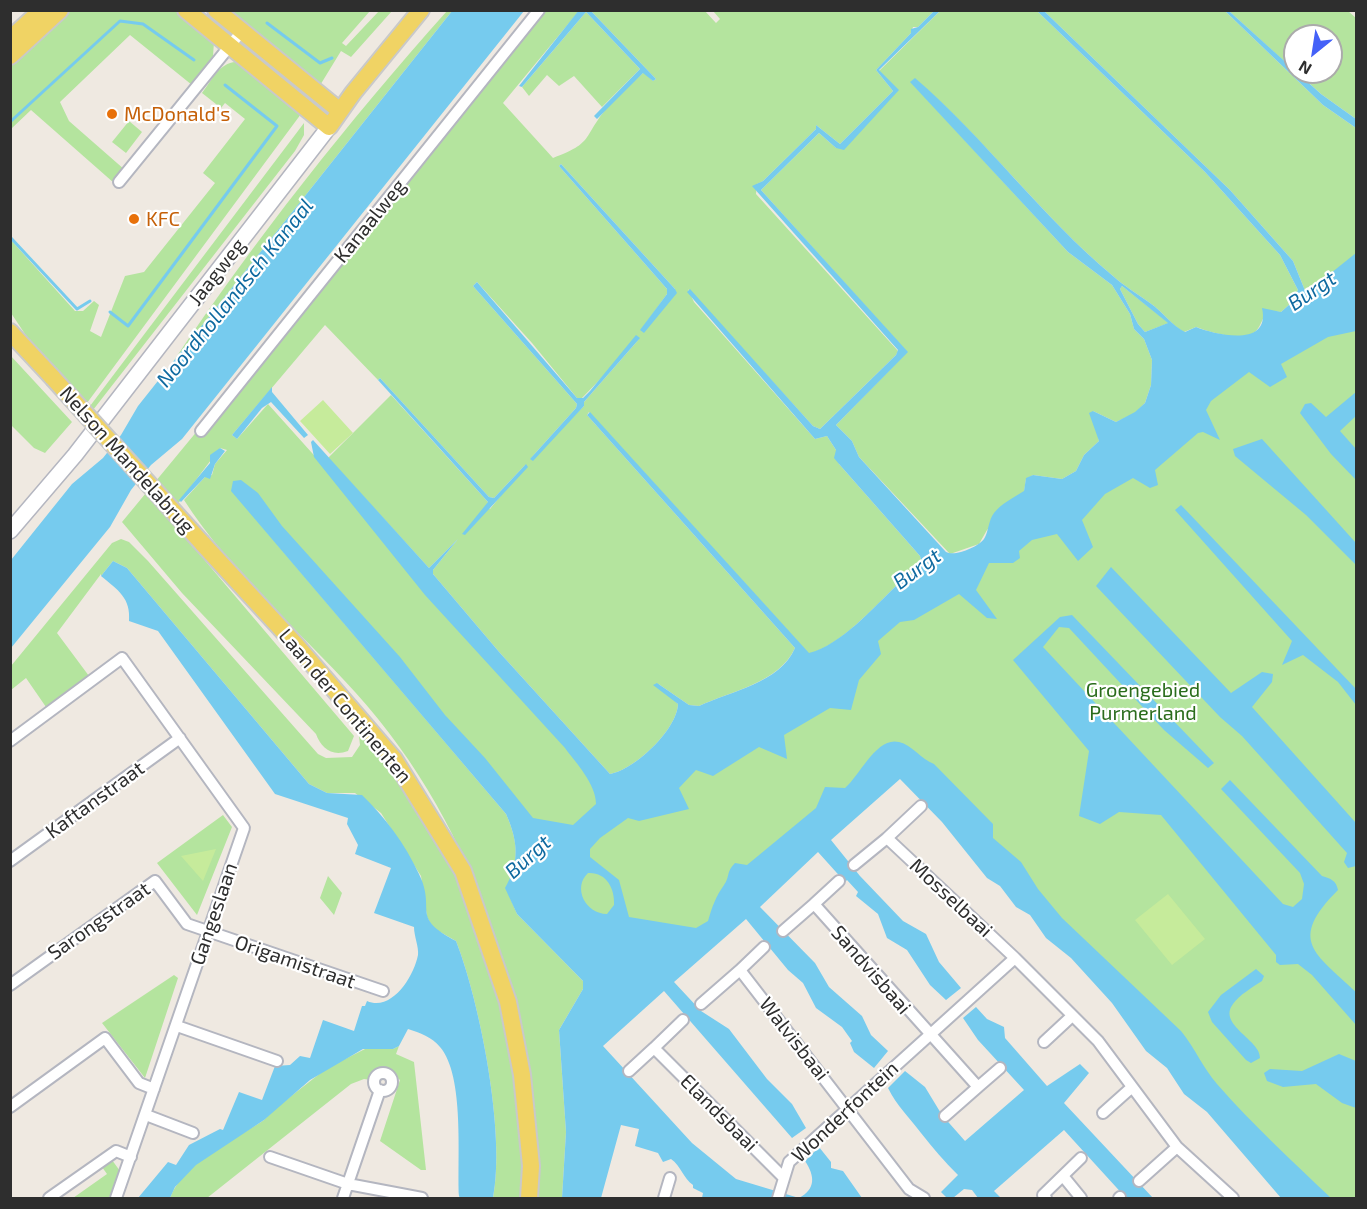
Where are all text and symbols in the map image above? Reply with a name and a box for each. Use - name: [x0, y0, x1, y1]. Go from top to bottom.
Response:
- north arrow: [1283, 24, 1343, 84]
- text: N: [1295, 57, 1315, 79]
- place label: McDonald's: [124, 102, 230, 126]
- marker: McDonald's: [105, 107, 119, 121]
- street label: Kanaalweg: [329, 174, 411, 268]
- water label: Noordhollandsch Kanaal: [151, 194, 319, 392]
- place label: KFC: [146, 207, 180, 231]
- marker: KFC: [127, 212, 141, 226]
- street label: Jaagweg: [183, 234, 251, 310]
- water label: Burgt: [1283, 266, 1341, 316]
- street label: Nelson Mandelabrug: [55, 382, 199, 538]
- water label: Burgt: [888, 543, 946, 595]
- street label: Laan der Continenten: [273, 624, 417, 788]
- park label: Groengebied Purmerland: [1086, 678, 1200, 725]
- street label: Kaftanstraat: [41, 756, 149, 844]
- water label: Burgt: [500, 830, 556, 884]
- street label: Mosselbaai: [905, 854, 997, 942]
- street label: Gangeslaan: [185, 860, 243, 968]
- street label: Sarongstraat: [43, 877, 155, 965]
- street label: Sandvisbaai: [826, 921, 916, 1019]
- street label: Origamistraat: [231, 930, 359, 994]
- street label: Walvisbaai: [754, 993, 834, 1085]
- street label: Wonderfontein: [787, 1056, 903, 1168]
- street label: Elandsbaai: [675, 1069, 763, 1157]

